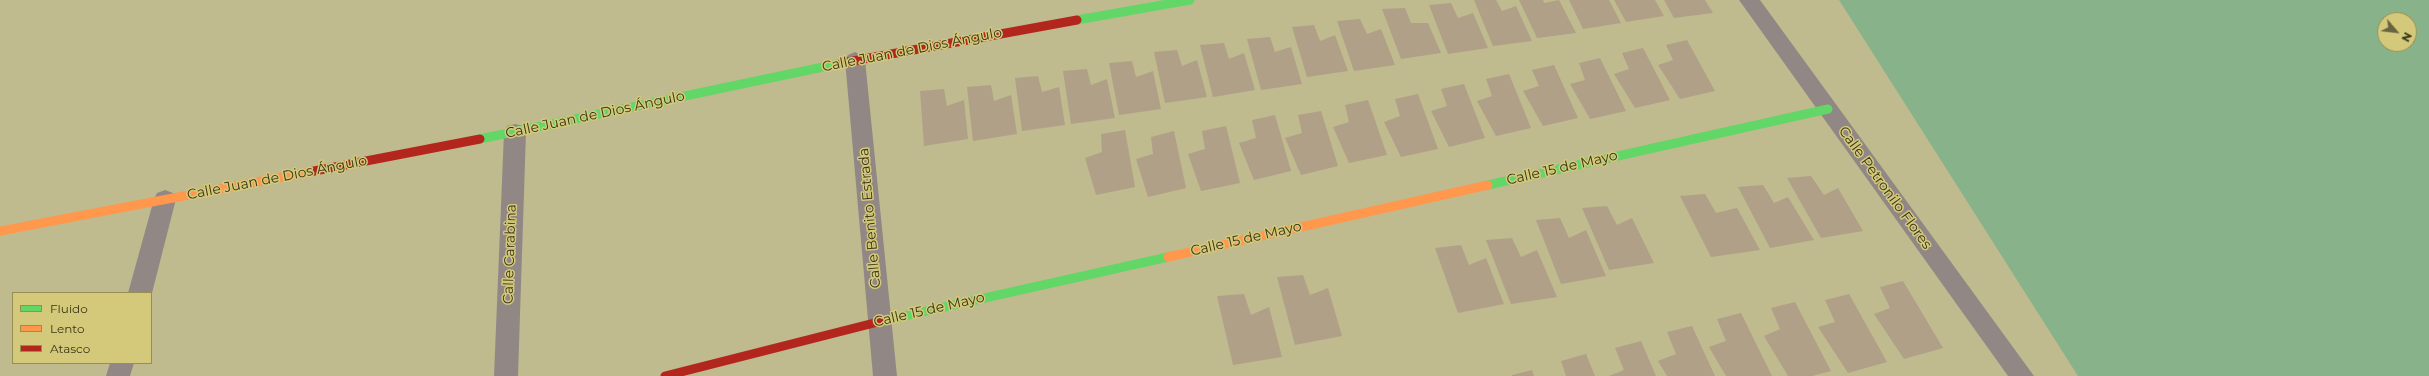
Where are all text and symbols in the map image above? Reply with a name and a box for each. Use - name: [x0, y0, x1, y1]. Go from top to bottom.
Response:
- north arrow: [2377, 12, 2417, 52]
- street label: Calle Juan de Dios Ángulo: [821, 24, 1003, 76]
- text: N: [2398, 30, 2415, 44]
- street label: Calle Juan de Dios Ángulo: [504, 88, 686, 142]
- street label: Calle Petronilo Flores: [1835, 123, 1935, 253]
- street label: Calle Benito Estrada: [856, 147, 884, 289]
- street label: Calle 15 de Mayo: [1505, 147, 1619, 189]
- street label: Calle Juan de Dios Ángulo: [186, 152, 368, 204]
- street label: Calle Carabina: [500, 204, 520, 304]
- street label: Calle 15 de Mayo: [1189, 218, 1303, 260]
- street label: Calle 15 de Mayo: [872, 289, 986, 331]
- legend: [12, 292, 152, 364]
- text: Fluido: [50, 301, 88, 316]
- text: Lento: [50, 321, 85, 336]
- text: Atasco: [50, 341, 90, 356]

